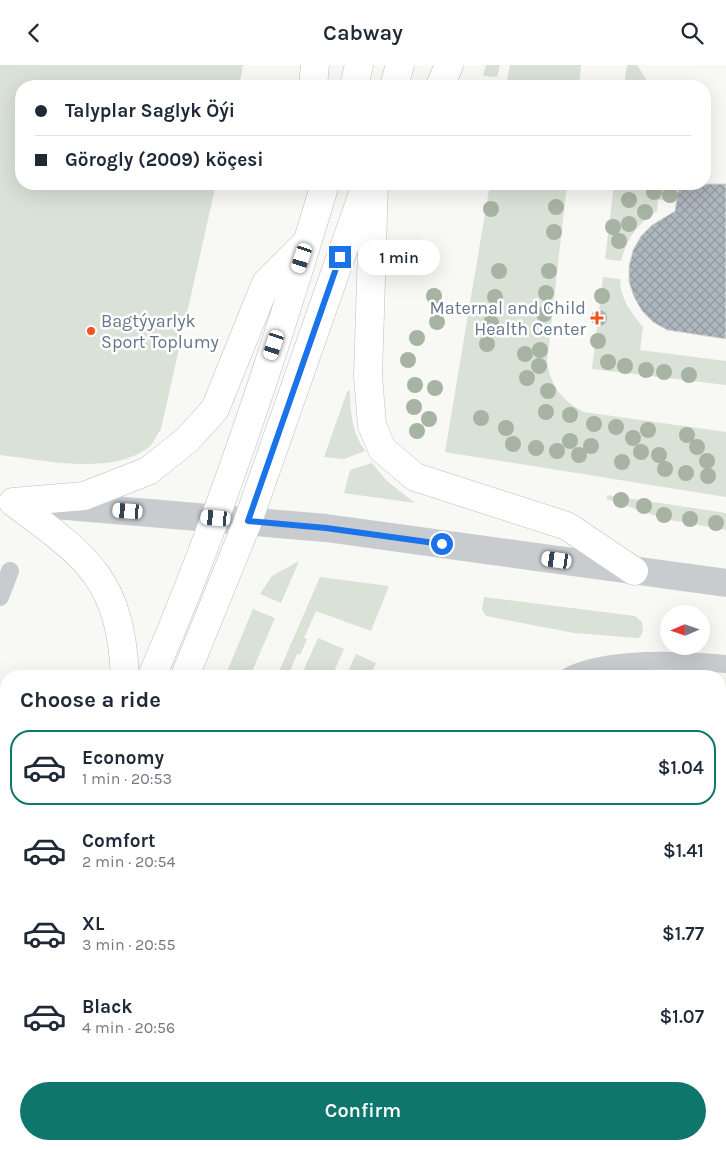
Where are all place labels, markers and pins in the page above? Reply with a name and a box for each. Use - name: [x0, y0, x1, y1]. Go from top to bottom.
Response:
- place label: Maternal and Child Health Center: [430, 297, 586, 340]
- place label: Bagtýyarlyk Sport Toplumy: [101, 310, 220, 353]
- marker: Maternal and Child Health Center: [590, 311, 604, 325]
- marker: Bagtýyarlyk Sport Toplumy: [85, 325, 97, 337]

